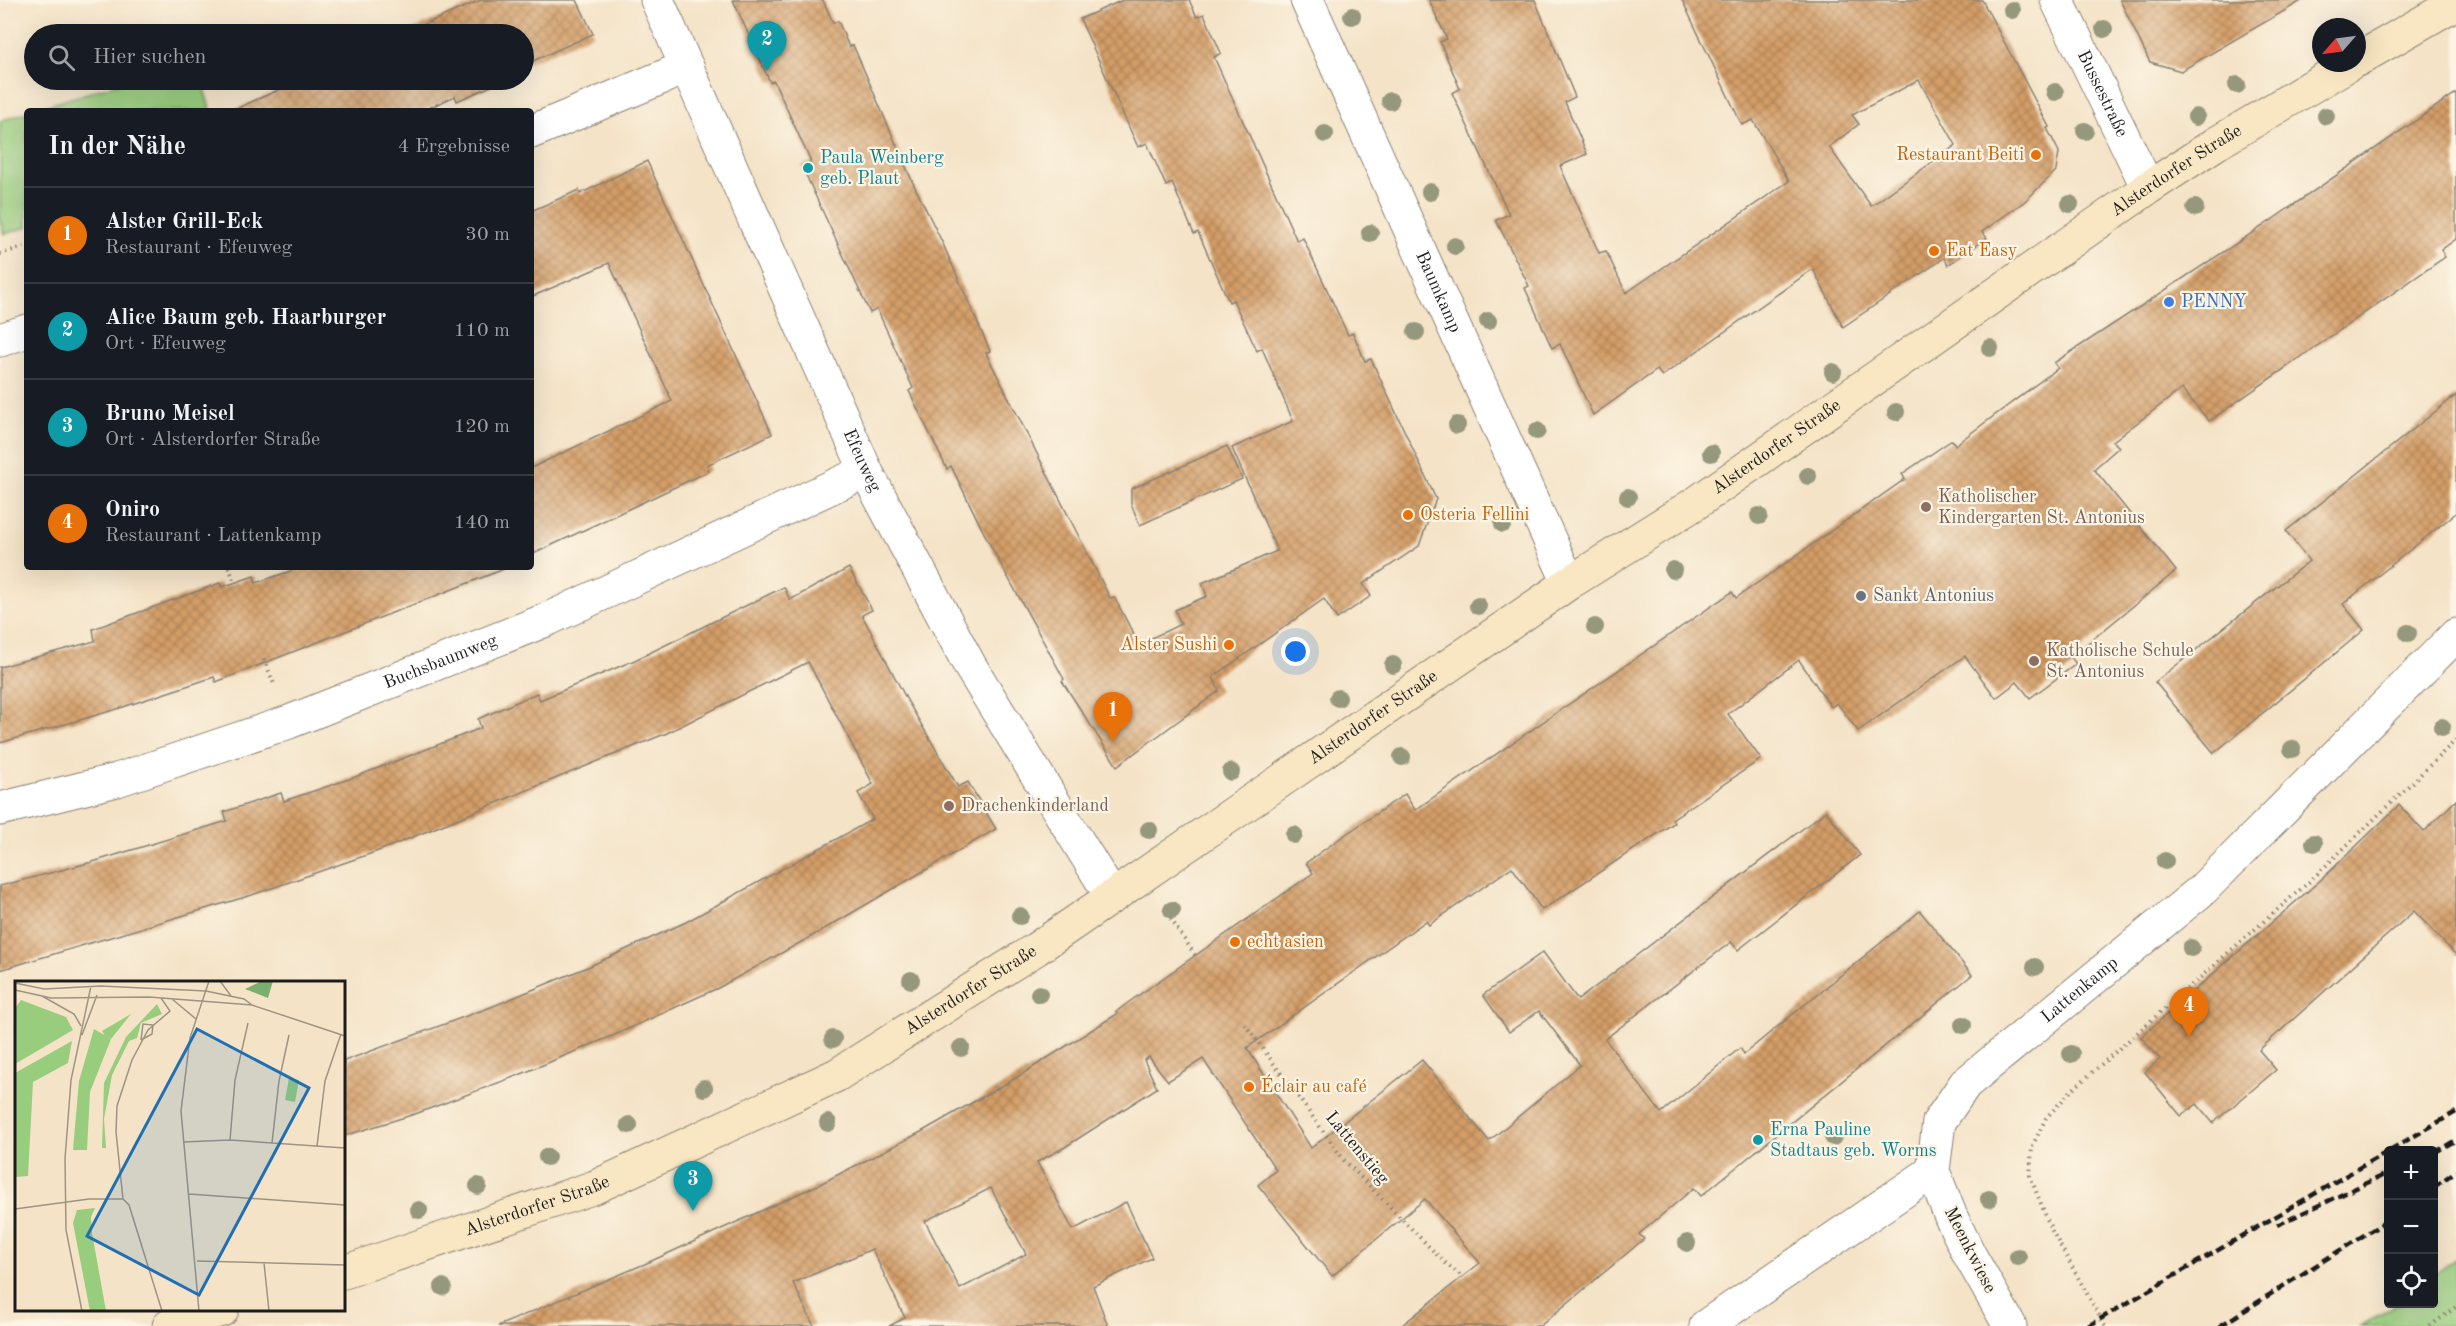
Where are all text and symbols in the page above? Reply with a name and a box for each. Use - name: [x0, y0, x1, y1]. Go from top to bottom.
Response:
- north arrow: [2312, 18, 2366, 72]
- pin: 2: [748, 22, 786, 71]
- search box: [24, 24, 534, 90]
- icon: search: [45, 41, 78, 74]
- text: Hier suchen: [93, 46, 206, 68]
- street label: Bussestraße: [2074, 47, 2131, 140]
- street label: Alsterdorfer Straße: [2108, 121, 2245, 220]
- text: In der Nähe: [48, 134, 186, 160]
- text: 4 Ergebnisse: [398, 137, 510, 157]
- place label: Restaurant Beiti: [1896, 146, 2024, 164]
- marker: Restaurant Beiti: [2029, 148, 2043, 162]
- place label: Paula Weinberg geb. Plaut: [820, 149, 944, 188]
- marker: Paula Weinberg geb. Plaut: [801, 161, 815, 175]
- text: Alster Grill-Eck: [105, 211, 263, 233]
- text: 1: [62, 225, 73, 245]
- text: 30 m: [465, 225, 510, 245]
- text: Restaurant · Efeuweg: [105, 238, 292, 258]
- place label: Eat Easy: [1946, 242, 2018, 260]
- marker: Eat Easy: [1927, 244, 1941, 258]
- street label: Baumkamp: [1412, 248, 1464, 335]
- place label: PENNY: [2181, 293, 2246, 311]
- marker: PENNY: [2162, 295, 2176, 309]
- text: Alice Baum geb. Haarburger: [105, 307, 386, 329]
- text: 2: [62, 321, 73, 341]
- text: 110 m: [454, 321, 510, 341]
- text: Ort · Efeuweg: [105, 334, 226, 354]
- street label: Alsterdorfer Straße: [1709, 396, 1844, 498]
- text: Bruno Meisel: [105, 403, 235, 425]
- text: 3: [62, 417, 73, 437]
- text: 120 m: [454, 417, 510, 437]
- street label: Efeuweg: [840, 426, 885, 495]
- text: Ort · Alsterdorfer Straße: [105, 430, 320, 450]
- place label: Katholischer Kindergarten St. Antonius: [1938, 488, 2145, 527]
- text: Oniro: [105, 499, 160, 521]
- marker: Katholischer Kindergarten St. Antonius: [1919, 500, 1933, 514]
- place label: Osteria Fellini: [1420, 506, 1530, 524]
- marker: Osteria Fellini: [1401, 508, 1415, 522]
- text: 4: [62, 513, 73, 533]
- text: 140 m: [454, 513, 510, 533]
- text: Restaurant · Lattenkamp: [105, 526, 321, 546]
- place label: Sankt Antonius: [1873, 587, 1994, 605]
- marker: Sankt Antonius: [1854, 589, 1868, 603]
- street label: Buchsbaumweg: [381, 631, 500, 693]
- place label: Alster Sushi: [1120, 636, 1217, 654]
- your location: [1281, 637, 1310, 666]
- marker: Alster Sushi: [1222, 638, 1236, 652]
- place label: Katholische Schule St. Antonius: [2046, 642, 2194, 681]
- marker: Katholische Schule St. Antonius: [2027, 654, 2041, 668]
- street label: Alsterdorfer Straße: [1305, 667, 1441, 768]
- pin: 1: [1094, 692, 1132, 742]
- place label: Drachenkinderland: [961, 797, 1109, 815]
- marker: Drachenkinderland: [942, 799, 956, 813]
- place label: echt asien: [1247, 933, 1324, 951]
- marker: echt asien: [1228, 935, 1242, 949]
- street label: Alsterdorfer Straße: [902, 942, 1040, 1039]
- street label: Lattenkamp: [2038, 954, 2122, 1027]
- inset map: [15, 981, 345, 1311]
- pin: 4: [2170, 988, 2208, 1037]
- place label: Éclair au café: [1261, 1074, 1367, 1096]
- marker: Éclair au café: [1242, 1080, 1256, 1094]
- street label: Lattenstieg: [1322, 1108, 1393, 1188]
- place label: Erna Pauline Stadtaus geb. Worms: [1770, 1121, 1937, 1160]
- marker: Erna Pauline Stadtaus geb. Worms: [1751, 1133, 1765, 1147]
- map controls: [2384, 1146, 2438, 1308]
- button: +: [2384, 1146, 2438, 1200]
- pin: 3: [674, 1162, 712, 1211]
- street label: Alsterdorfer Straße: [462, 1172, 613, 1240]
- button: −: [2384, 1200, 2438, 1254]
- street label: Meenkwiese: [1941, 1204, 1999, 1296]
- button: locate: [2384, 1254, 2438, 1308]

